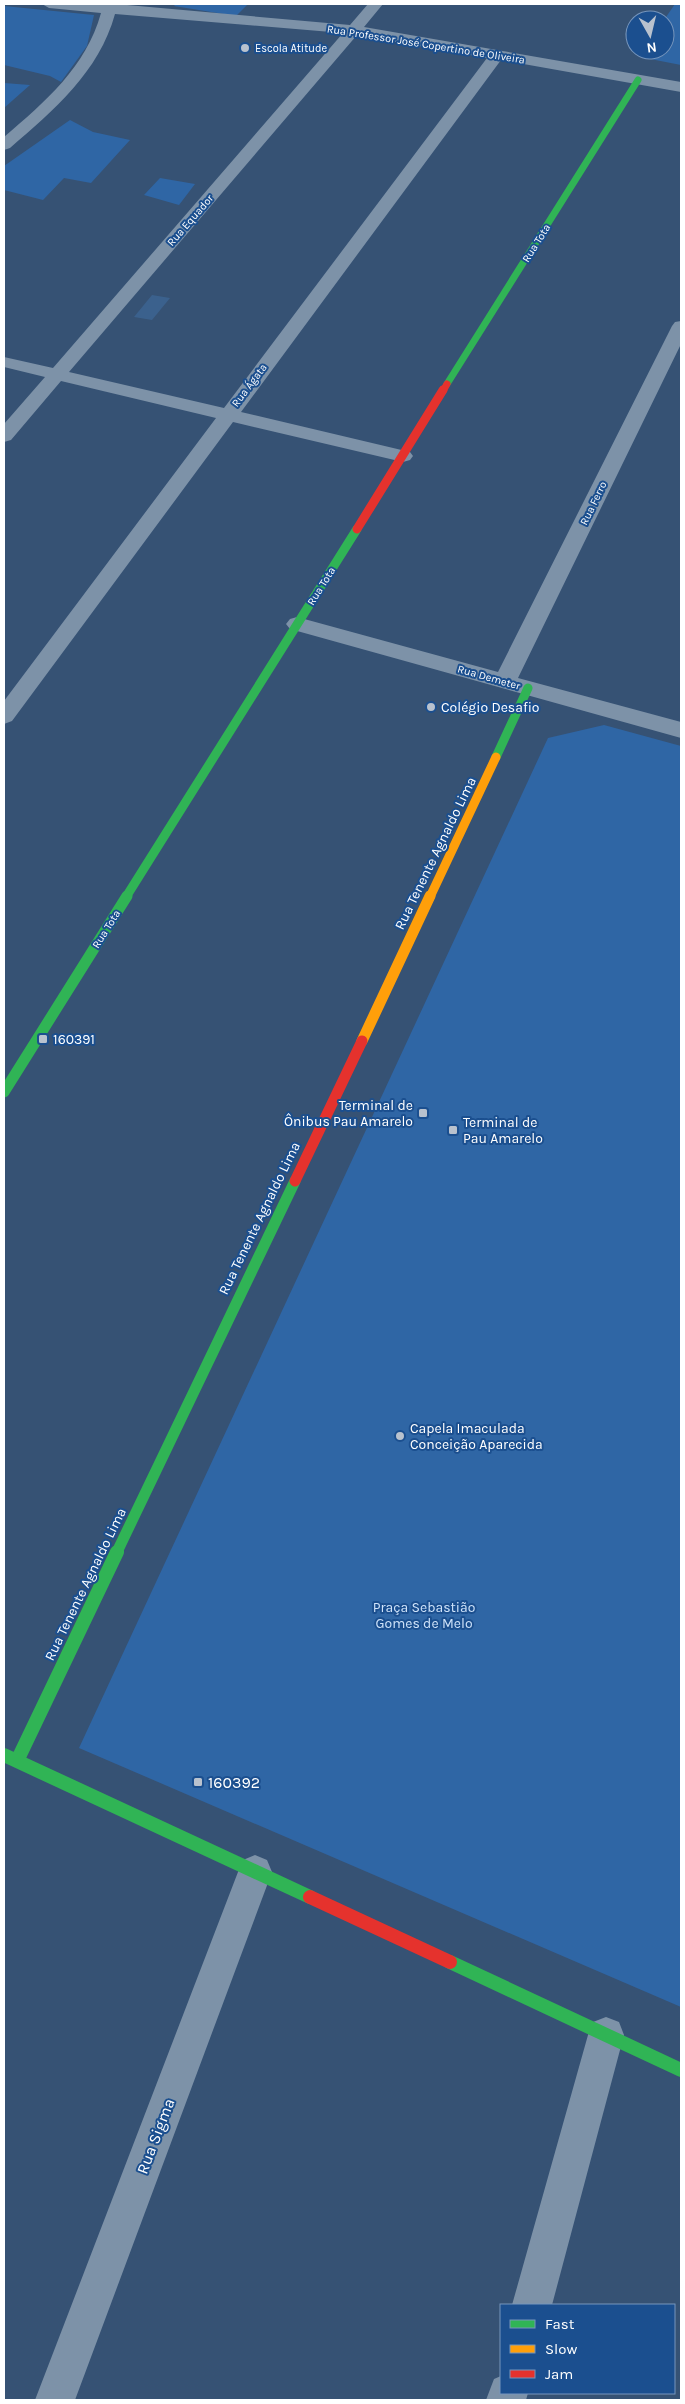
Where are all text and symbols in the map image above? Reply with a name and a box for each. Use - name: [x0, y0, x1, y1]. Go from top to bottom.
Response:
- north arrow: [625, 10, 675, 60]
- street label: Rua Professor José Copertino de Oliveira: [326, 22, 526, 67]
- text: N: [646, 38, 658, 56]
- marker: Escola Atitude: [239, 42, 251, 54]
- place label: Escola Atitude: [255, 42, 327, 55]
- street label: Rua Equador: [165, 192, 216, 249]
- street label: Rua Tota: [520, 222, 553, 265]
- street label: Rua Ágata: [227, 360, 270, 410]
- street label: Rua Ferro: [577, 479, 610, 527]
- street label: Rua Tota: [305, 565, 338, 608]
- street label: Rua Demeter: [456, 662, 522, 693]
- place label: Colégio Desafio: [441, 699, 540, 716]
- marker: Colégio Desafio: [425, 701, 437, 713]
- street label: Rua Tenente Agnaldo Lima: [391, 774, 480, 932]
- street label: Rua Tota: [90, 908, 123, 951]
- place label: 160391: [53, 1031, 95, 1048]
- marker: 160391: [37, 1033, 49, 1045]
- place label: Terminal de Ônibus Pau Amarelo: [284, 1097, 413, 1130]
- marker: Terminal de Ônibus Pau Amarelo: [417, 1107, 429, 1119]
- place label: Terminal de Pau Amarelo: [463, 1114, 543, 1147]
- marker: Terminal de Pau Amarelo: [447, 1124, 459, 1136]
- street label: Rua Tenente Agnaldo Lima: [215, 1139, 304, 1297]
- place label: Capela Imaculada Conceição Aparecida: [410, 1420, 543, 1453]
- marker: Capela Imaculada Conceição Aparecida: [394, 1430, 406, 1442]
- street label: Rua Tenente Agnaldo Lima: [41, 1505, 130, 1663]
- park label: Praça Sebastião Gomes de Melo: [373, 1599, 475, 1632]
- place label: 160392: [208, 1773, 260, 1792]
- marker: 160392: [192, 1776, 204, 1788]
- street label: Rua Sigma: [132, 2096, 179, 2177]
- legend: [500, 2304, 675, 2394]
- text: Fast: [545, 2315, 575, 2333]
- text: Slow: [545, 2340, 577, 2358]
- text: Jam: [545, 2365, 573, 2383]

